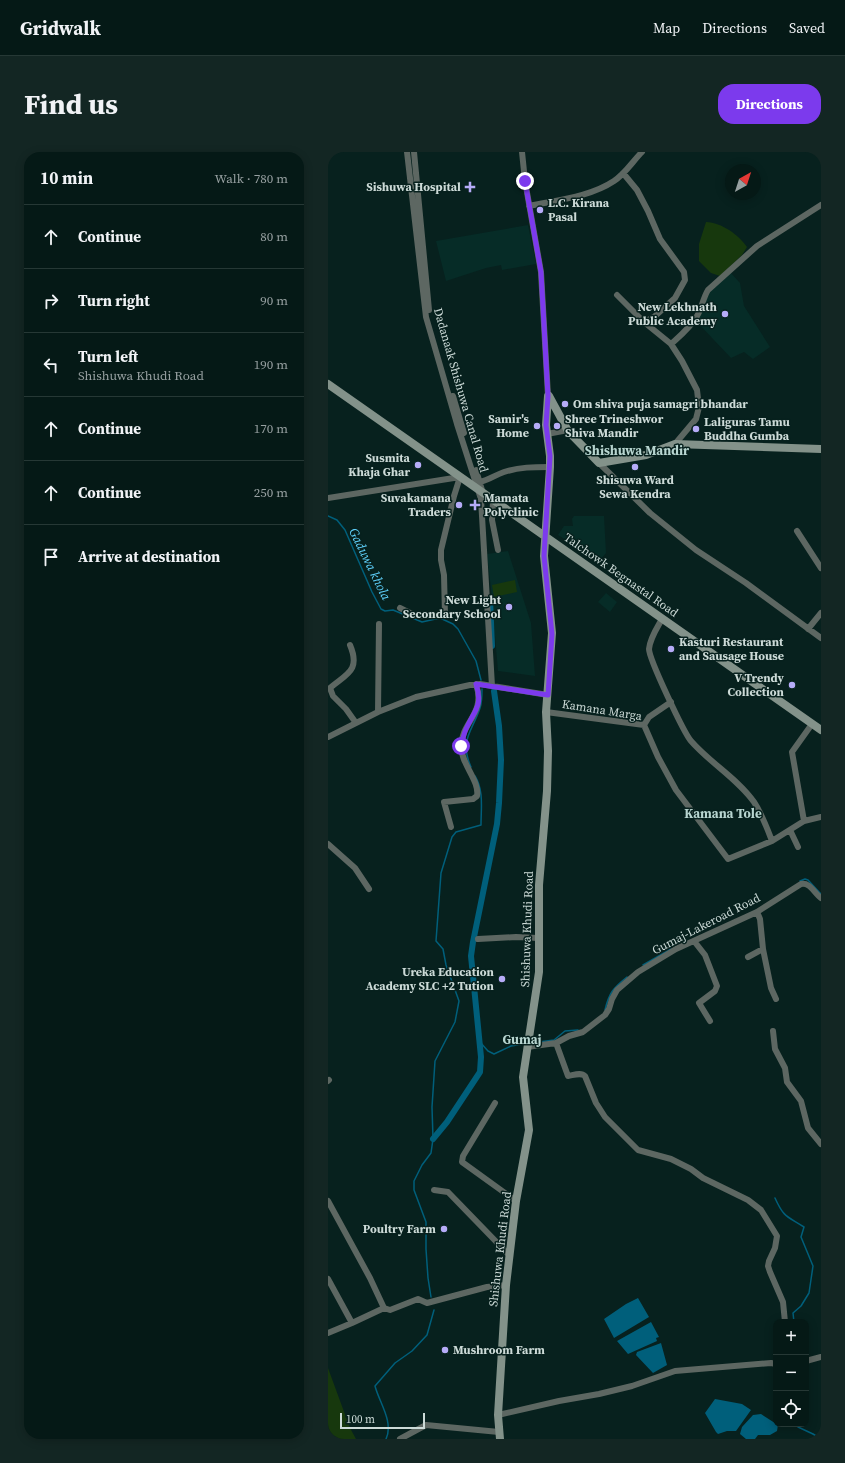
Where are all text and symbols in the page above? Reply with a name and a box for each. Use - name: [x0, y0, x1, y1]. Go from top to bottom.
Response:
- text: Gridwalk: [20, 15, 101, 41]
- text: Map: [653, 18, 680, 38]
- text: Directions: [702, 18, 767, 38]
- text: Saved: [789, 18, 825, 38]
- button: Directions: [718, 84, 821, 124]
- text: Find us: [24, 85, 118, 123]
- north arrow: [725, 164, 761, 200]
- text: 10 min: [40, 166, 93, 190]
- text: Walk · 780 m: [215, 170, 288, 187]
- route end: [516, 172, 534, 190]
- place label: Sishuwa Hospital: [366, 179, 461, 195]
- marker: Sishuwa Hospital: [464, 181, 476, 193]
- place label: L.C. Kirana Pasal: [548, 195, 610, 225]
- marker: L.C. Kirana Pasal: [535, 205, 545, 215]
- icon: ahead: [40, 226, 62, 248]
- text: Continue: [78, 226, 141, 247]
- text: 80 m: [260, 228, 288, 245]
- icon: right: [40, 290, 62, 312]
- text: Turn right: [78, 290, 150, 311]
- text: 90 m: [260, 292, 288, 309]
- place label: New Lekhnath Public Academy: [628, 299, 718, 329]
- street label: Dadanaak Shishuwa Canal Road: [430, 306, 492, 474]
- marker: New Lekhnath Public Academy: [720, 309, 730, 319]
- text: Turn left: [78, 346, 138, 367]
- icon: left: [40, 354, 62, 376]
- text: 190 m: [254, 356, 288, 373]
- text: Shishuwa Khudi Road: [78, 367, 204, 384]
- place label: Om shiva puja samagri bhandar: [573, 396, 748, 412]
- marker: Om shiva puja samagri bhandar: [560, 399, 570, 409]
- place label: Samir's Home: [488, 411, 530, 441]
- place label: Shree Trineshwor Shiva Mandir: [565, 411, 664, 441]
- place label: Laliguras Tamu Buddha Gumba: [704, 414, 790, 444]
- icon: ahead: [40, 418, 62, 440]
- text: Continue: [78, 418, 141, 439]
- text: 170 m: [254, 420, 288, 437]
- marker: Samir's Home: [532, 421, 542, 431]
- marker: Shree Trineshwor Shiva Mandir: [552, 421, 562, 431]
- marker: Laliguras Tamu Buddha Gumba: [691, 424, 701, 434]
- district label: Shishuwa Mandir: [585, 442, 690, 459]
- place label: Susmita Khaja Ghar: [348, 450, 411, 480]
- marker: Susmita Khaja Ghar: [413, 460, 423, 470]
- marker: Shisuwa Ward Sewa Kendra: [630, 462, 640, 472]
- place label: Shisuwa Ward Sewa Kendra: [596, 472, 674, 502]
- icon: ahead: [40, 482, 62, 504]
- text: Continue: [78, 482, 141, 503]
- text: 250 m: [254, 484, 288, 501]
- place label: Suvakamana Traders: [381, 490, 452, 520]
- place label: Mamata Polyclinic: [484, 490, 539, 520]
- marker: Mamata Polyclinic: [469, 499, 481, 511]
- marker: Suvakamana Traders: [454, 500, 464, 510]
- water label: Gaduwa khola: [345, 525, 395, 603]
- street label: Talchowk Begnastal Road: [561, 529, 682, 621]
- icon: arrive: [40, 546, 62, 568]
- text: Arrive at destination: [78, 546, 220, 567]
- place label: New Light Secondary School: [403, 592, 502, 622]
- marker: New Light Secondary School: [504, 602, 514, 612]
- place label: Kasturi Restaurant and Sausage House: [679, 634, 784, 664]
- marker: Kasturi Restaurant and Sausage House: [666, 644, 676, 654]
- place label: V Trendy Collection: [727, 670, 785, 700]
- marker: V Trendy Collection: [787, 680, 797, 690]
- street label: Kamana Marga: [561, 696, 644, 724]
- route start: [452, 737, 470, 755]
- district label: Kamana Tole: [684, 805, 762, 822]
- street label: Shishuwa Khudi Road: [517, 871, 537, 987]
- street label: Gumaj-Lakeroad Road: [649, 890, 763, 958]
- place label: Ureka Education Academy SLC +2 Tution: [365, 964, 495, 994]
- marker: Ureka Education Academy SLC +2 Tution: [497, 974, 507, 984]
- district label: Gumaj: [502, 1031, 542, 1048]
- street label: Shishuwa Khudi Road: [485, 1190, 515, 1308]
- place label: Poultry Farm: [363, 1221, 436, 1237]
- marker: Poultry Farm: [439, 1224, 449, 1234]
- map controls: [773, 1319, 809, 1427]
- button: +: [773, 1319, 809, 1355]
- place label: Mushroom Farm: [453, 1342, 545, 1358]
- marker: Mushroom Farm: [440, 1345, 450, 1355]
- button: −: [773, 1355, 809, 1391]
- button: locate: [773, 1391, 809, 1427]
- scale bar: [340, 1411, 425, 1430]
- text: 100 m: [346, 1412, 375, 1427]

